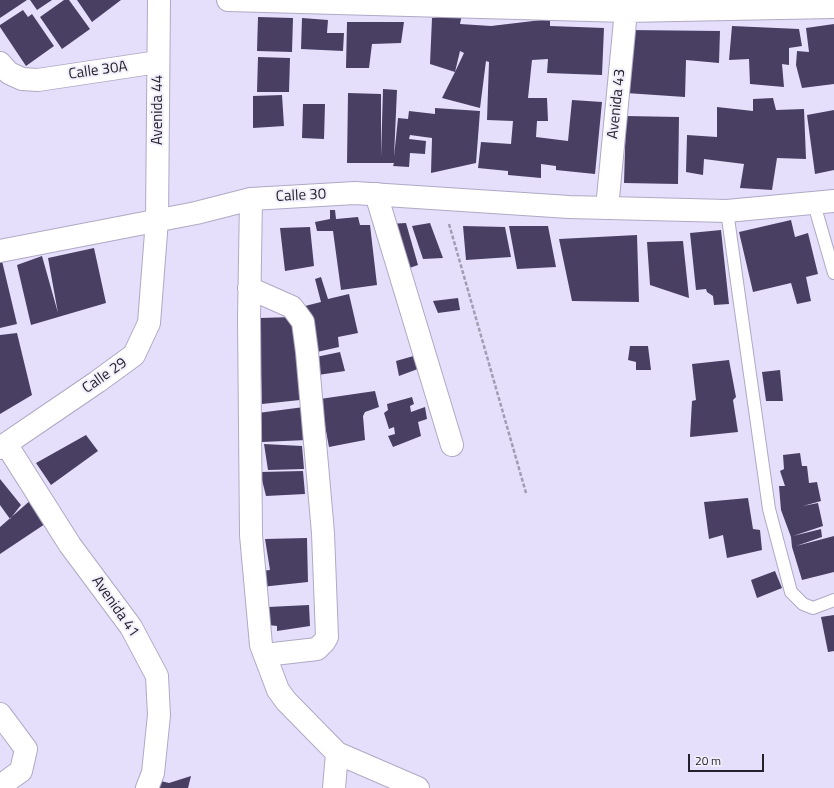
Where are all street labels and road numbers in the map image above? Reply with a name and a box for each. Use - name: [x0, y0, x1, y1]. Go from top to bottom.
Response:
- street label: Calle 30A: [67, 58, 129, 84]
- street label: Avenida 43: [604, 68, 630, 140]
- street label: Avenida 44: [149, 75, 167, 145]
- street label: Calle 30: [275, 186, 327, 206]
- street label: Calle 29: [79, 354, 131, 398]
- street label: Avenida 41: [87, 573, 143, 641]

